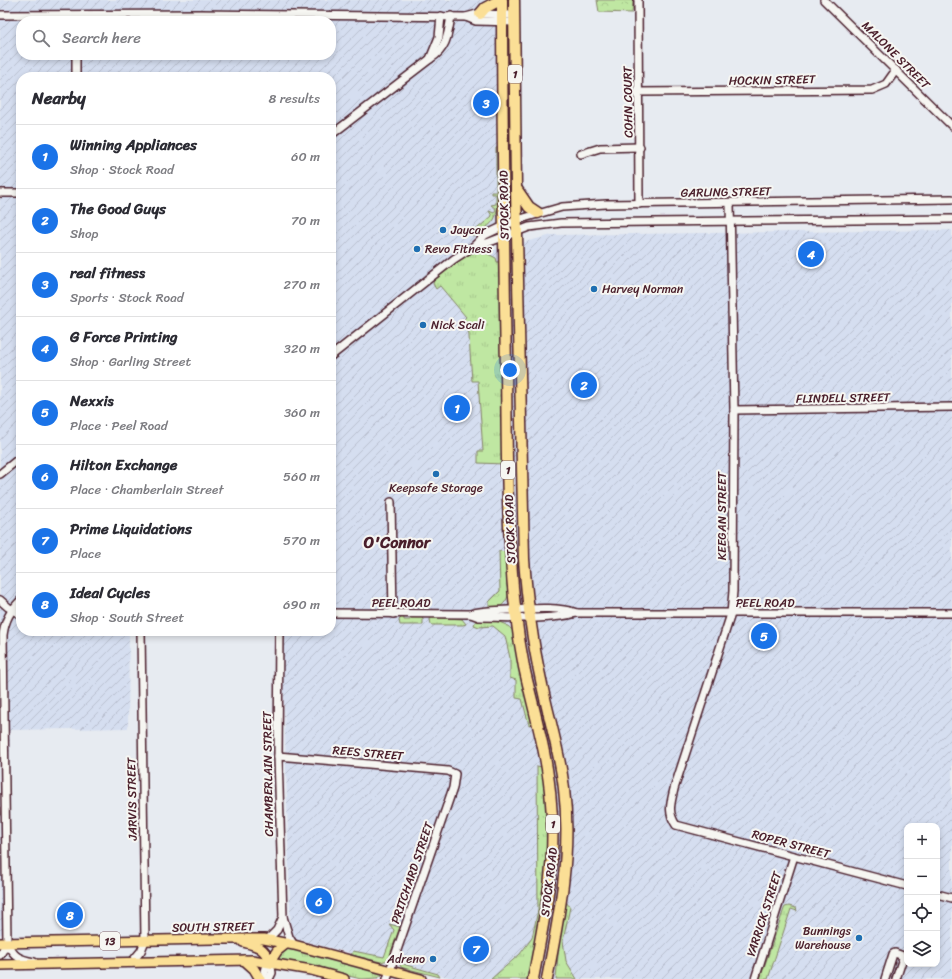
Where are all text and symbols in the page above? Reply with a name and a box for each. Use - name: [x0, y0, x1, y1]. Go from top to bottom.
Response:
- street label: MALONE STREET: [856, 15, 937, 96]
- search box: [16, 16, 336, 60]
- text: Search here: [62, 25, 141, 51]
- icon: search: [30, 27, 52, 49]
- road number: 1: [508, 65, 522, 83]
- street label: COHN COURT: [616, 65, 640, 138]
- street label: HOCKIN STREET: [729, 68, 816, 92]
- text: Nearby: [32, 83, 86, 113]
- text: 8 results: [268, 87, 320, 110]
- pin: 3: [473, 88, 499, 118]
- text: Winning Appliances: [70, 132, 197, 158]
- text: 1: [42, 145, 48, 168]
- text: 60 m: [291, 145, 320, 168]
- text: Shop · Stock Road: [70, 158, 174, 181]
- street label: STOCK ROAD: [492, 170, 516, 240]
- street label: GARLING STREET: [681, 180, 772, 204]
- text: The Good Guys: [70, 196, 166, 222]
- text: 2: [41, 209, 49, 232]
- text: 70 m: [291, 209, 320, 232]
- place label: Jaycar: [450, 219, 487, 241]
- text: Shop: [70, 222, 98, 245]
- marker: Jaycar: [438, 225, 448, 235]
- place label: Revo Fitness: [425, 238, 493, 260]
- pin: 4: [798, 239, 824, 269]
- marker: Revo Fitness: [412, 244, 422, 254]
- text: real fitness: [70, 260, 145, 286]
- text: 3: [41, 273, 49, 296]
- text: 270 m: [283, 273, 320, 296]
- place label: Harvey Norman: [602, 278, 684, 300]
- marker: Harvey Norman: [589, 284, 599, 294]
- text: Sports · Stock Road: [70, 286, 184, 309]
- place label: Nick Scali: [431, 314, 485, 336]
- marker: Nick Scali: [418, 320, 428, 330]
- text: G Force Printing: [70, 324, 178, 350]
- text: 4: [41, 337, 49, 360]
- text: 320 m: [284, 337, 320, 360]
- text: Shop · Garling Street: [70, 350, 191, 373]
- your location: [500, 360, 520, 380]
- pin: 2: [571, 370, 597, 400]
- street label: FLINDELL STREET: [796, 386, 892, 410]
- text: Nexxis: [70, 388, 114, 414]
- pin: 1: [444, 393, 470, 423]
- text: 5: [41, 401, 49, 424]
- text: 360 m: [284, 401, 320, 424]
- text: Place · Peel Road: [70, 414, 168, 437]
- text: Hilton Exchange: [70, 452, 178, 478]
- road number: 1: [501, 461, 515, 479]
- text: 6: [41, 465, 49, 488]
- text: 560 m: [283, 465, 320, 488]
- marker: Keepsafe Storage: [431, 469, 441, 479]
- street label: KEEGAN STREET: [711, 470, 733, 560]
- place label: Keepsafe Storage: [389, 477, 483, 499]
- text: Place · Chamberlain Street: [70, 478, 224, 501]
- street label: STOCK ROAD: [498, 494, 522, 564]
- text: Prime Liquidations: [70, 516, 192, 542]
- district label: O'Connor: [363, 528, 432, 557]
- text: 7: [41, 529, 49, 552]
- text: 570 m: [283, 529, 320, 552]
- text: Place: [70, 542, 101, 565]
- text: Ideal Cycles: [70, 580, 150, 606]
- street label: PEEL ROAD: [372, 592, 431, 614]
- street label: PEEL ROAD: [736, 592, 795, 614]
- text: 8: [41, 593, 49, 616]
- text: 690 m: [283, 593, 320, 616]
- text: Shop · South Street: [70, 606, 184, 629]
- pin: 5: [751, 621, 777, 651]
- street label: CHAMBERLAIN STREET: [256, 711, 280, 837]
- street label: REES STREET: [332, 739, 405, 767]
- street label: JARVIS STREET: [120, 757, 144, 842]
- road number: 1: [546, 815, 560, 833]
- street label: PRITCHARD STREET: [384, 819, 440, 927]
- street label: ROPER STREET: [749, 823, 834, 865]
- map controls: [904, 823, 940, 967]
- button: +: [904, 823, 940, 859]
- street label: STOCK ROAD: [534, 846, 564, 918]
- button: −: [904, 859, 940, 895]
- street label: YARRICK STREET: [740, 868, 788, 959]
- pin: 6: [306, 886, 332, 916]
- button: locate: [904, 895, 940, 931]
- pin: 8: [57, 900, 83, 930]
- street label: SOUTH STREET: [172, 915, 256, 939]
- place label: Bunnings Warehouse: [795, 920, 851, 956]
- button: layers: [904, 931, 940, 967]
- road number: 13: [100, 932, 120, 950]
- marker: Bunnings Warehouse: [854, 933, 864, 943]
- pin: 7: [463, 934, 489, 964]
- place label: Adreno: [386, 948, 425, 970]
- marker: Adreno: [428, 954, 438, 964]

